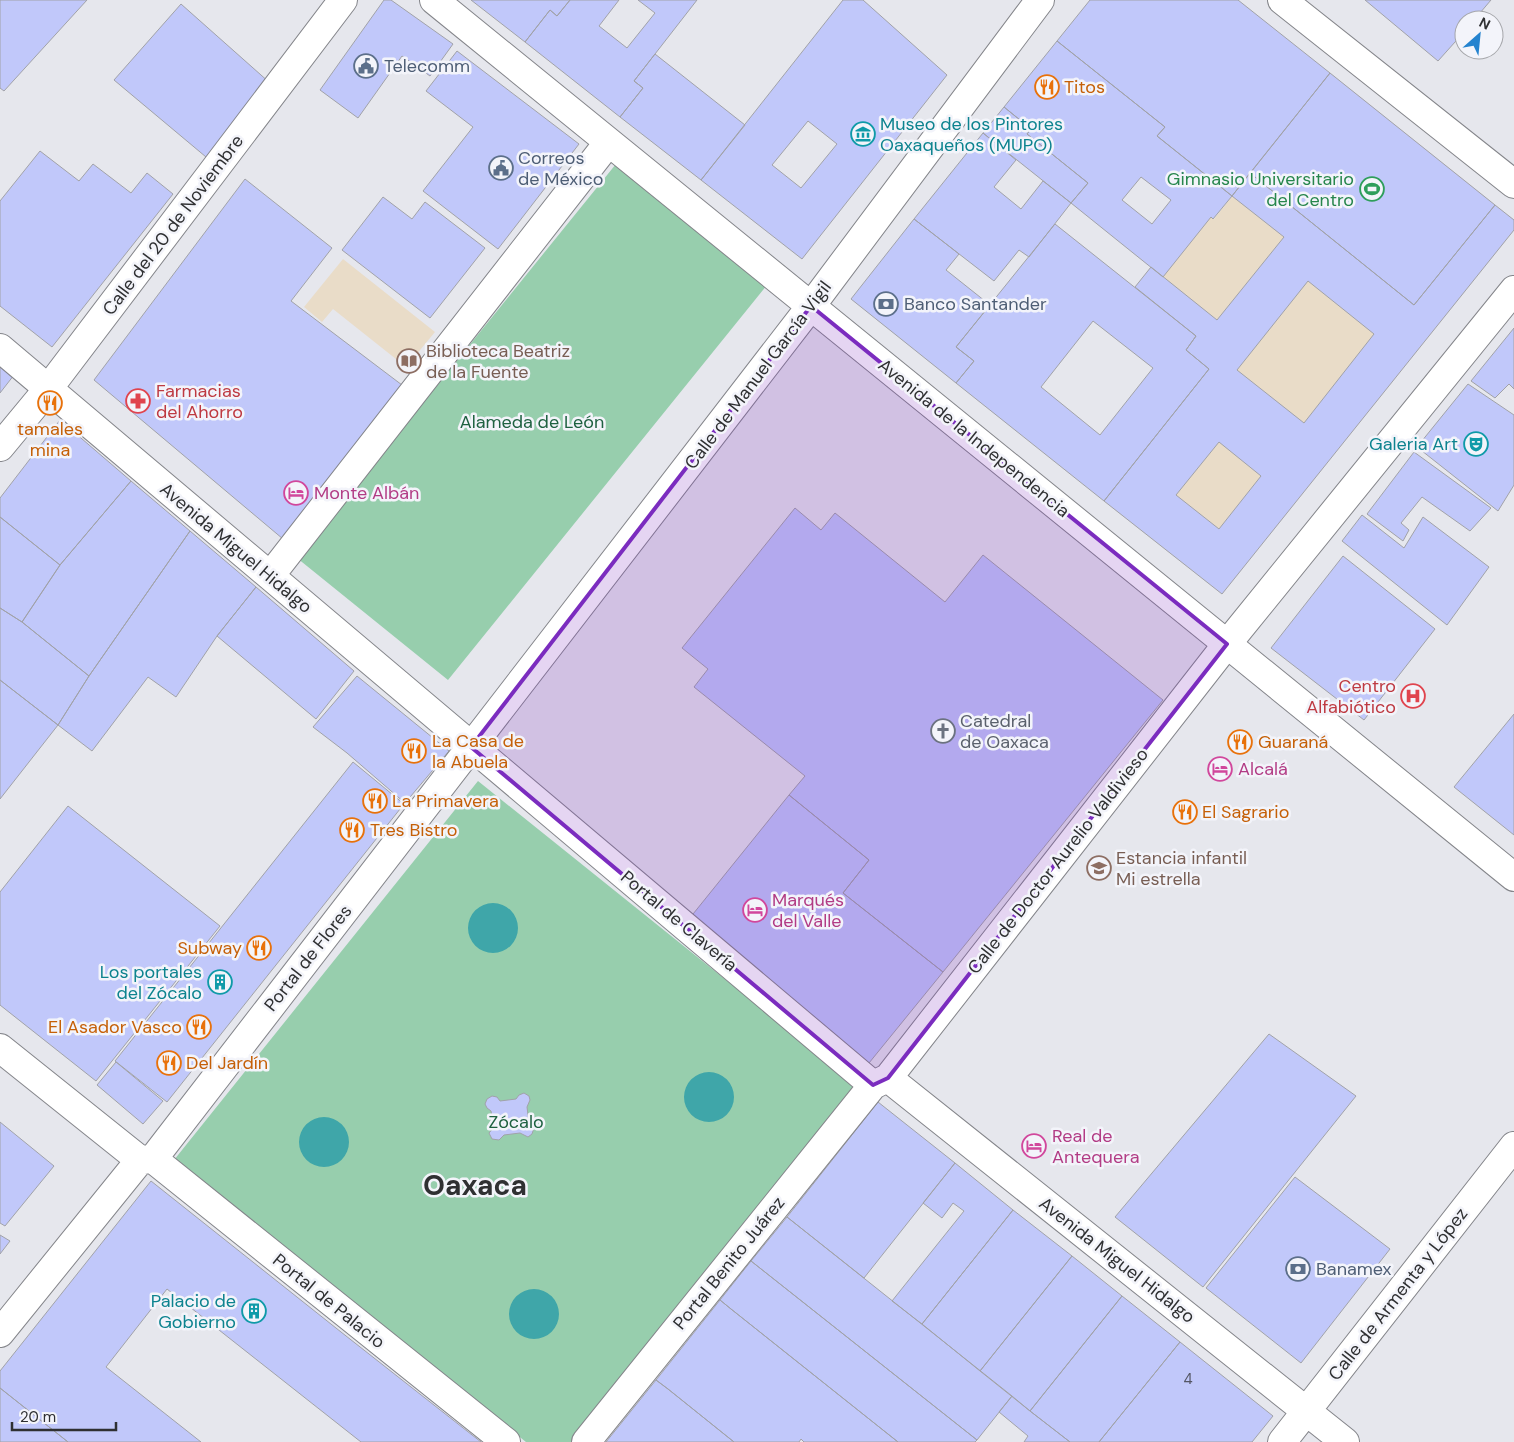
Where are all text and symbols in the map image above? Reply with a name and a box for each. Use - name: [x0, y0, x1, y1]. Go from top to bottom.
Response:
- north arrow: [1454, 10, 1504, 60]
- text: N: [1476, 13, 1494, 34]
- public building icon: Telecomm: [353, 53, 379, 79]
- place label: Telecomm: [384, 54, 470, 78]
- restaurant icon: Titos: [1034, 74, 1060, 100]
- place label: Titos: [1064, 75, 1105, 99]
- place label: Museo de los Pintores Oaxaqueños (MUPO): [880, 112, 1063, 157]
- museum icon: Museo de los Pintores Oaxaqueños (MUPO): [850, 121, 876, 147]
- street label: Calle del 20 de Noviembre: [97, 130, 249, 320]
- place label: Correos de México: [518, 146, 603, 191]
- public building icon: Correos de México: [488, 155, 514, 181]
- place label: Gimnasio Universitario del Centro: [1167, 167, 1354, 212]
- sports icon: Gimnasio Universitario del Centro: [1359, 176, 1385, 202]
- street label: Calle de Manuel García Vigil: [679, 276, 837, 474]
- bank icon: Banco Santander: [873, 291, 899, 317]
- place label: Banco Santander: [904, 292, 1047, 316]
- place label: Biblioteca Beatriz de la Fuente: [426, 339, 570, 384]
- library icon: Biblioteca Beatriz de la Fuente: [396, 348, 422, 374]
- street label: Avenida de la Independencia: [873, 353, 1075, 523]
- place label: Farmacias del Ahorro: [156, 379, 243, 424]
- pharmacy icon: Farmacias del Ahorro: [125, 388, 151, 414]
- restaurant icon: tamales mina: [37, 390, 63, 416]
- park label: Alameda de León: [460, 410, 604, 434]
- place label: tamales mina: [17, 417, 83, 462]
- theatre icon: Galeria Art: [1463, 431, 1489, 457]
- place label: Galeria Art: [1369, 432, 1458, 456]
- street label: Avenida Miguel Hidalgo: [155, 477, 317, 619]
- hotel icon: Monte Albán: [283, 480, 309, 506]
- place label: Monte Albán: [314, 481, 419, 505]
- place label: Centro Alfabiótico: [1306, 674, 1396, 719]
- hospital icon: Centro Alfabiótico: [1400, 683, 1426, 709]
- place label: Catedral de Oaxaca: [960, 709, 1049, 754]
- church icon: Catedral de Oaxaca: [930, 718, 956, 744]
- place label: La Casa de la Abuela: [432, 729, 524, 774]
- restaurant icon: Guaraná: [1227, 729, 1253, 755]
- place label: Guaraná: [1258, 730, 1328, 754]
- restaurant icon: La Casa de la Abuela: [401, 738, 427, 764]
- street label: Calle de Doctor Aurelio Valdivieso: [962, 743, 1154, 979]
- hotel icon: Alcalá: [1207, 756, 1233, 782]
- place label: Alcalá: [1238, 757, 1288, 781]
- restaurant icon: La Primavera: [362, 788, 388, 814]
- place label: La Primavera: [392, 789, 499, 813]
- restaurant icon: El Sagrario: [1172, 799, 1198, 825]
- place label: El Sagrario: [1202, 800, 1289, 824]
- restaurant icon: Tres Bistro: [339, 817, 365, 843]
- place label: Tres Bistro: [370, 818, 457, 842]
- place label: Estancia infantil Mi estrella: [1116, 846, 1247, 891]
- school or university icon: Estancia infantil Mi estrella: [1086, 855, 1112, 881]
- street label: Portal de Clavería: [616, 865, 742, 977]
- place label: Marqués del Valle: [772, 888, 844, 933]
- hotel icon: Marqués del Valle: [742, 897, 768, 923]
- street label: Portal de Flores: [259, 900, 357, 1016]
- restaurant icon: Subway: [246, 935, 272, 961]
- place label: Subway: [177, 936, 242, 960]
- place label: Los portales del Zócalo: [100, 960, 202, 1005]
- building icon: Los portales del Zócalo: [207, 969, 233, 995]
- restaurant icon: El Asador Vasco: [186, 1014, 212, 1040]
- place label: El Asador Vasco: [48, 1015, 182, 1039]
- restaurant icon: Del Jardín: [156, 1050, 182, 1076]
- place label: Del Jardín: [186, 1051, 268, 1075]
- park label: Zócalo: [488, 1110, 544, 1134]
- place label: Real de Antequera: [1052, 1124, 1140, 1169]
- hotel icon: Real de Antequera: [1021, 1133, 1047, 1159]
- district label: Oaxaca: [423, 1167, 527, 1204]
- street label: Portal Benito Juárez: [668, 1191, 790, 1335]
- street label: Avenida Miguel Hidalgo: [1034, 1192, 1200, 1328]
- street label: Calle de Armenta y López: [1323, 1203, 1473, 1385]
- street label: Portal de Palacio: [268, 1248, 390, 1354]
- bank icon: Banamex: [1285, 1256, 1311, 1282]
- place label: Banamex: [1316, 1257, 1392, 1281]
- place label: Palacio de Gobierno: [151, 1289, 236, 1334]
- building icon: Palacio de Gobierno: [241, 1298, 267, 1324]
- house number: 4: [1183, 1369, 1193, 1389]
- scale bar: [12, 1400, 116, 1432]
- text: 20 m: [20, 1407, 56, 1427]

